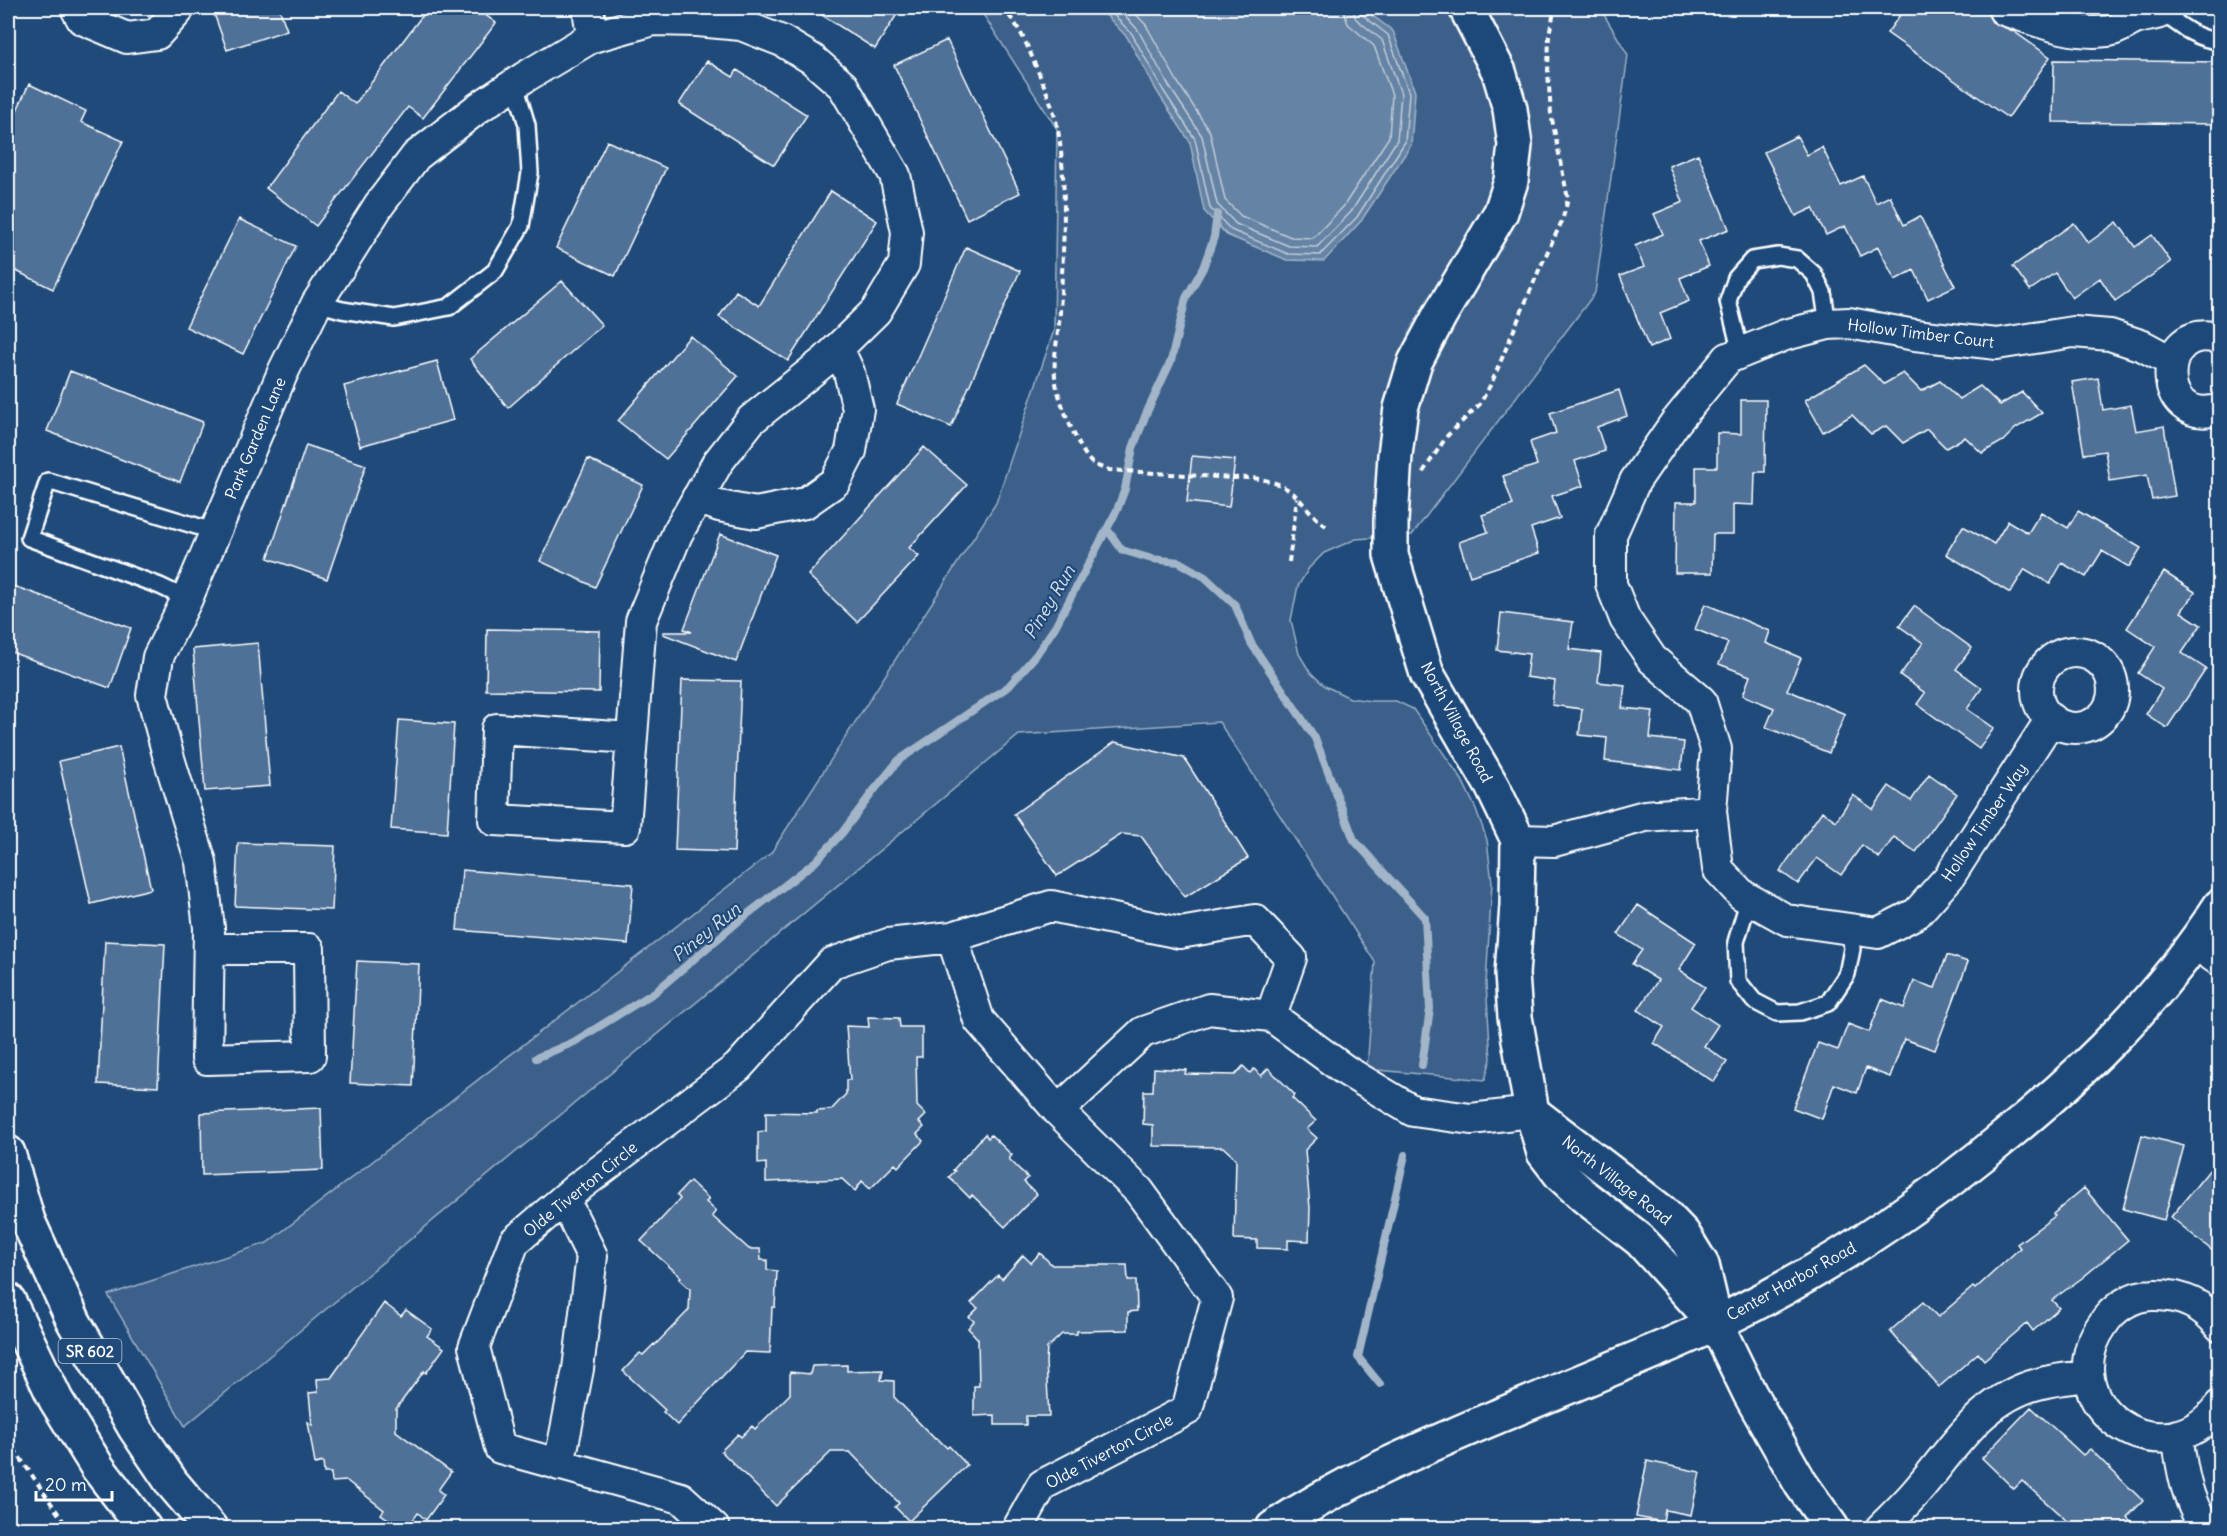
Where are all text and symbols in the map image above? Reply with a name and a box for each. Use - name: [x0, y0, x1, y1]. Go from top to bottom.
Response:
- street label: Hollow Timber Court: [1847, 314, 1996, 352]
- street label: Park Garden Lane: [220, 374, 290, 502]
- water label: Piney Run: [1018, 561, 1080, 643]
- street label: North Village Road: [1417, 658, 1497, 786]
- street label: Hollow Timber Way: [1937, 759, 2031, 885]
- water label: Piney Run: [667, 897, 745, 967]
- street label: North Village Road: [1558, 1131, 1676, 1229]
- street label: Olde Tiverton Circle: [519, 1137, 641, 1241]
- street label: Center Harbor Road: [1723, 1237, 1859, 1325]
- road number: SR 602: [58, 1339, 122, 1363]
- street label: Olde Tiverton Circle: [1042, 1409, 1176, 1493]
- scale bar: [36, 1464, 112, 1502]
- text: 20 m: [45, 1473, 87, 1496]

